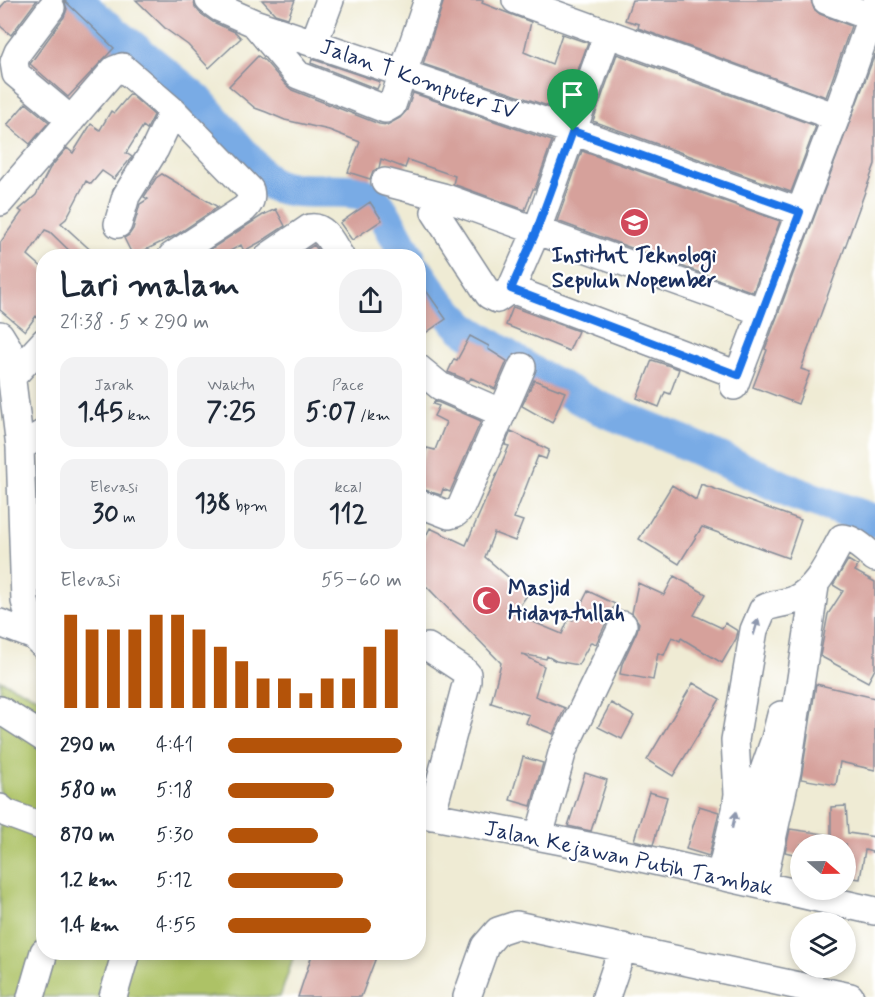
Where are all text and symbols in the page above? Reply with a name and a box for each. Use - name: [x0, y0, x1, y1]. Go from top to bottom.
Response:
- street label: Jalan T Komputer IV: [316, 33, 521, 127]
- pin: [547, 69, 598, 131]
- icon: arrive: [556, 78, 589, 111]
- school or university icon: Institut Teknologi Sepuluh Nopember: [618, 206, 650, 238]
- place label: Institut Teknologi Sepuluh Nopember: [551, 242, 717, 295]
- text: Lari malam: [60, 264, 240, 308]
- button: share: [339, 269, 402, 332]
- text: 21:38 · 5 × 290 m: [60, 309, 209, 336]
- text: Jarak: [94, 375, 134, 396]
- text: Waktu: [207, 375, 255, 396]
- text: Pace: [332, 375, 364, 396]
- text: 1.45: [77, 396, 123, 430]
- text: 7:25: [206, 396, 256, 430]
- text: 5:07: [306, 396, 356, 430]
- text: km: [123, 405, 151, 426]
- text: /km: [356, 405, 390, 426]
- text: Elevasi: [90, 477, 138, 498]
- text: kcal: [335, 477, 361, 498]
- text: 138: [194, 487, 231, 521]
- text: bpm: [231, 496, 268, 517]
- text: 30: [92, 498, 119, 532]
- text: 112: [329, 498, 367, 532]
- text: m: [119, 507, 136, 528]
- text: Elevasi: [60, 567, 120, 594]
- text: 55–60 m: [321, 567, 402, 594]
- place label: Masjid Hidayatullah: [508, 575, 625, 628]
- mosque icon: Masjid Hidayatullah: [471, 584, 503, 616]
- one-way arrow: [752, 618, 761, 636]
- text: 290 m: [60, 732, 115, 759]
- text: 4:41: [156, 732, 193, 759]
- text: 580 m: [60, 777, 116, 804]
- text: 5:18: [156, 777, 193, 804]
- one-way arrow: [729, 811, 739, 829]
- street label: Jalan Kejawan Putih Tambak: [482, 815, 775, 904]
- text: 870 m: [60, 822, 115, 849]
- text: 5:30: [156, 822, 194, 849]
- north arrow: [790, 834, 856, 900]
- map controls: [790, 834, 856, 978]
- text: 1.2 km: [60, 867, 117, 894]
- text: 5:12: [156, 867, 193, 894]
- text: 1.4 km: [60, 912, 119, 939]
- text: 4:55: [156, 912, 196, 939]
- button: layers: [790, 912, 856, 978]

